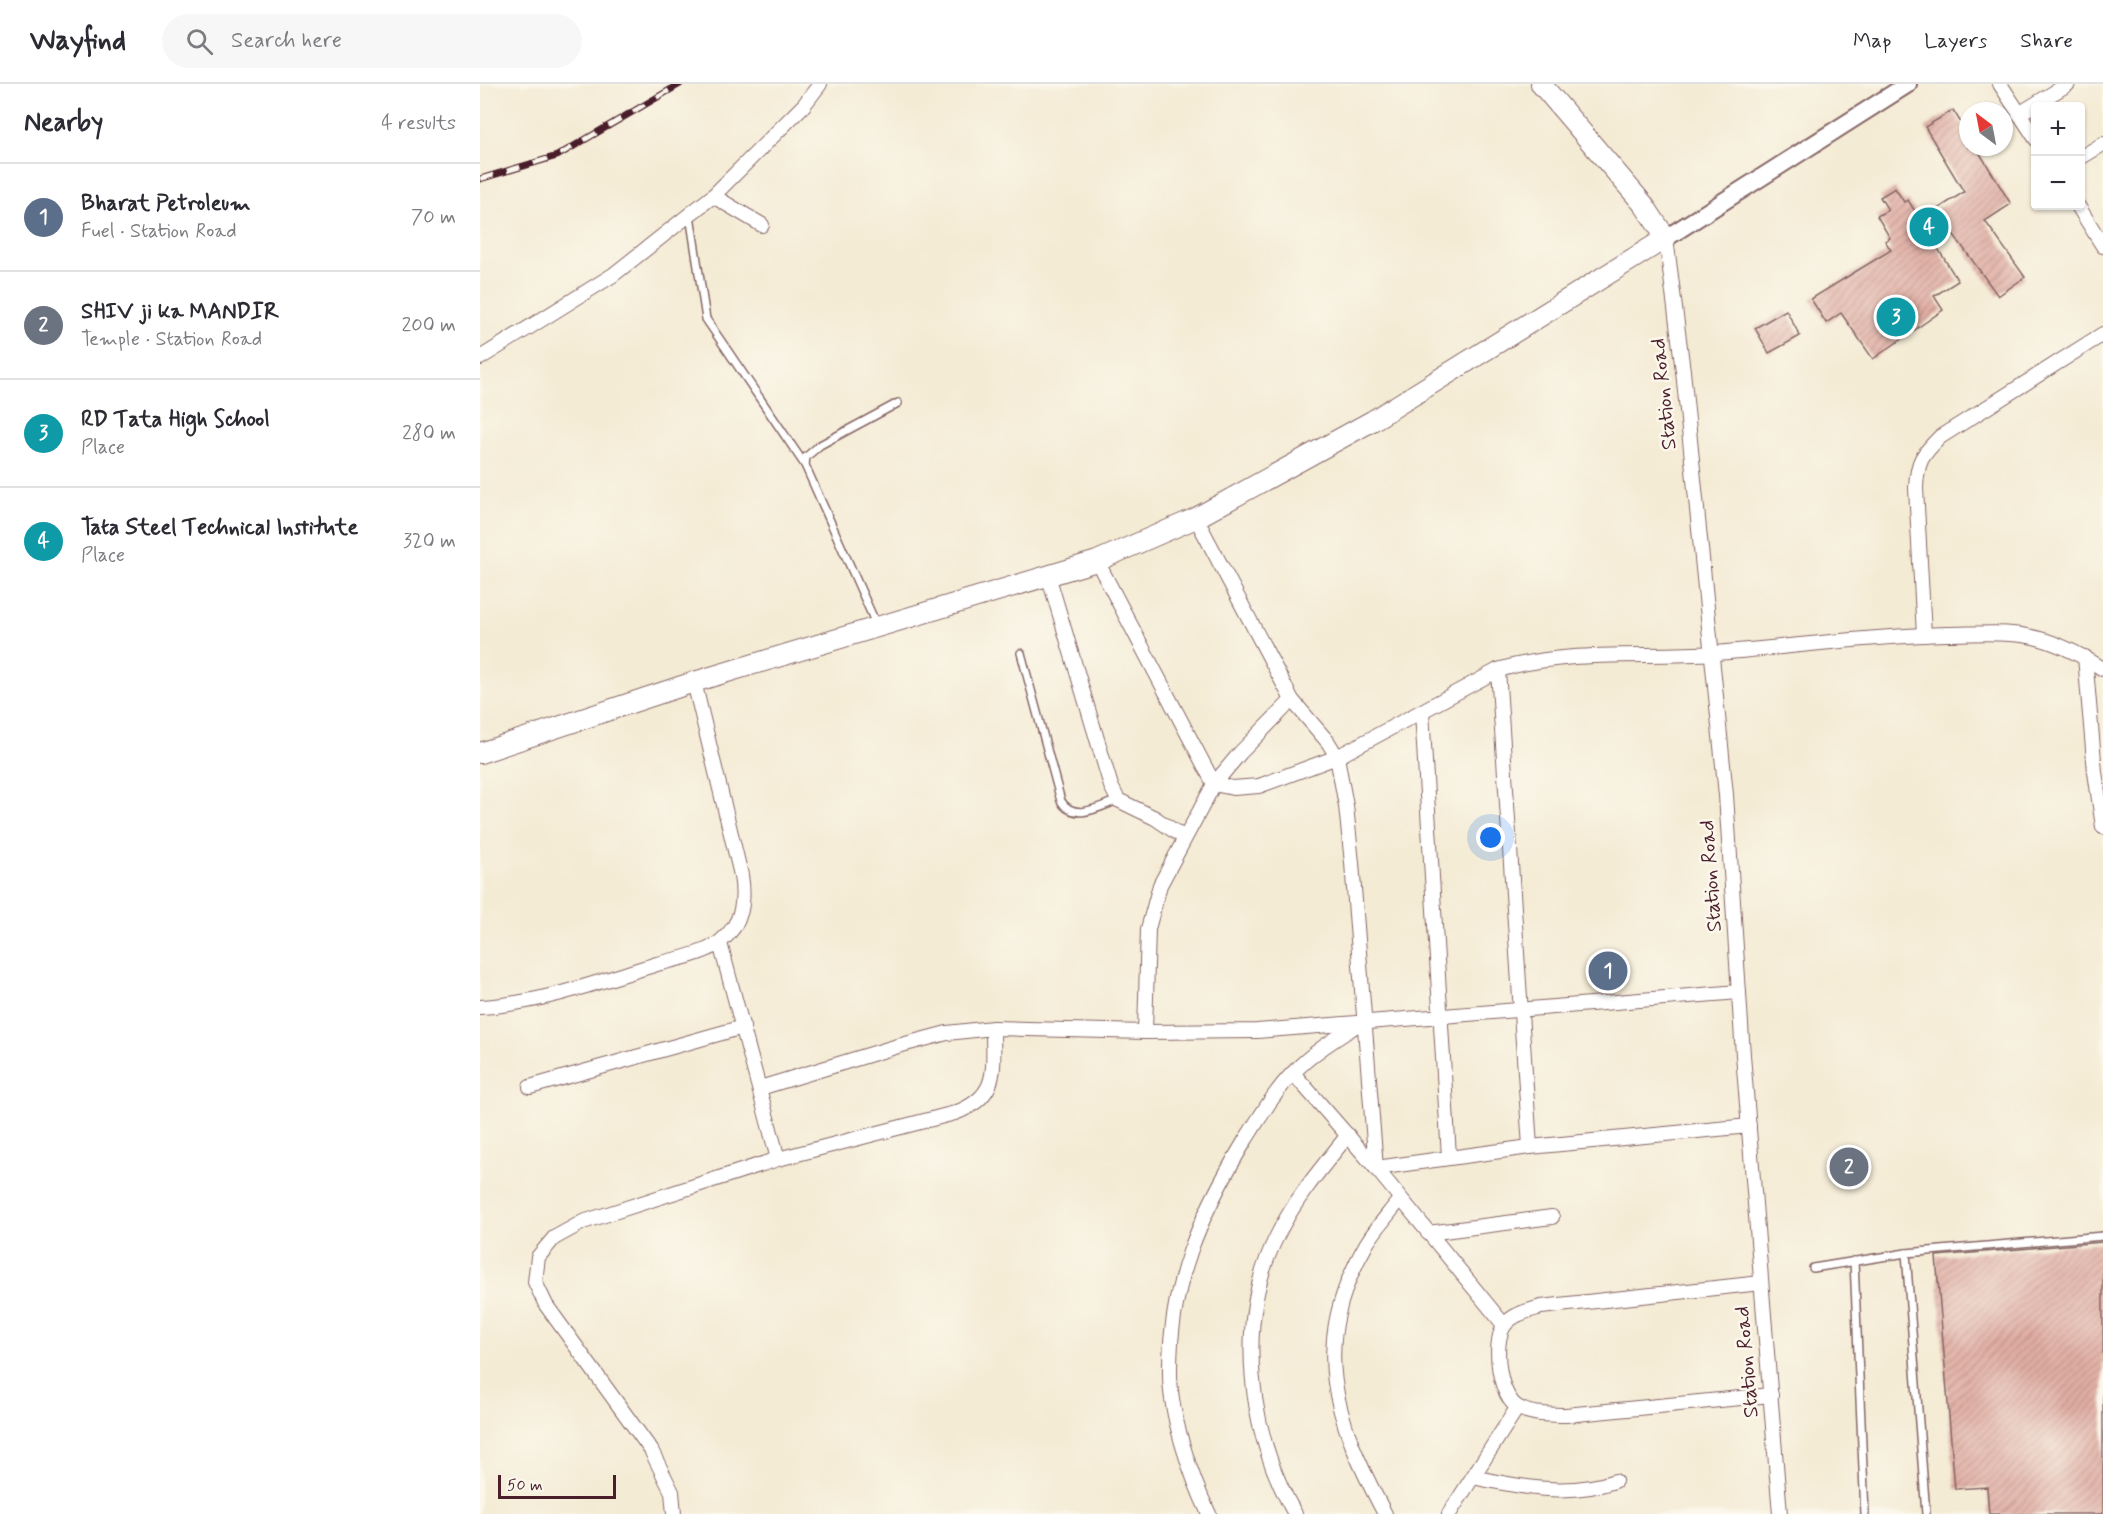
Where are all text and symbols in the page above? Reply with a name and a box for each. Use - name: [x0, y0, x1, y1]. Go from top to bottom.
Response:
- search box: [162, 14, 582, 68]
- text: Wayfind: [30, 23, 126, 60]
- icon: search: [183, 25, 216, 58]
- text: Search here: [231, 27, 342, 55]
- text: Map: [1853, 27, 1891, 55]
- text: Layers: [1924, 27, 1987, 55]
- text: Share: [2020, 27, 2073, 55]
- north arrow: [1959, 102, 2013, 156]
- map controls: [2031, 102, 2085, 210]
- button: +: [2031, 102, 2085, 156]
- text: Nearby: [24, 106, 103, 140]
- text: 4 results: [381, 110, 456, 137]
- button: −: [2031, 156, 2085, 210]
- text: Bharat Petroleum: [81, 190, 250, 218]
- text: 1: [39, 204, 48, 231]
- text: 70 m: [411, 204, 456, 231]
- pin: 4: [1910, 204, 1948, 250]
- text: Fuel · Station Road: [81, 218, 237, 245]
- pin: 3: [1876, 294, 1916, 340]
- text: SHIV ji ka MANDIR: [81, 298, 279, 326]
- text: 2: [39, 312, 48, 339]
- text: 200 m: [401, 312, 456, 339]
- text: Temple · Station Road: [81, 326, 262, 353]
- street label: Station Road: [1644, 337, 1684, 451]
- text: RD Tata High School: [81, 406, 270, 434]
- text: 3: [39, 420, 48, 447]
- text: 280 m: [402, 420, 456, 447]
- text: Place: [81, 434, 125, 461]
- text: Tata Steel Technical Institute: [81, 514, 358, 542]
- text: 4: [38, 528, 49, 555]
- text: 320 m: [403, 528, 456, 555]
- text: Place: [81, 542, 125, 569]
- street label: Station Road: [1693, 819, 1729, 933]
- your location: [1476, 823, 1505, 852]
- pin: 1: [1588, 948, 1628, 994]
- pin: 2: [1830, 1144, 1868, 1190]
- street label: Station Road: [1728, 1305, 1766, 1419]
- scale bar: [498, 1472, 616, 1500]
- text: 50 m: [507, 1475, 543, 1496]

